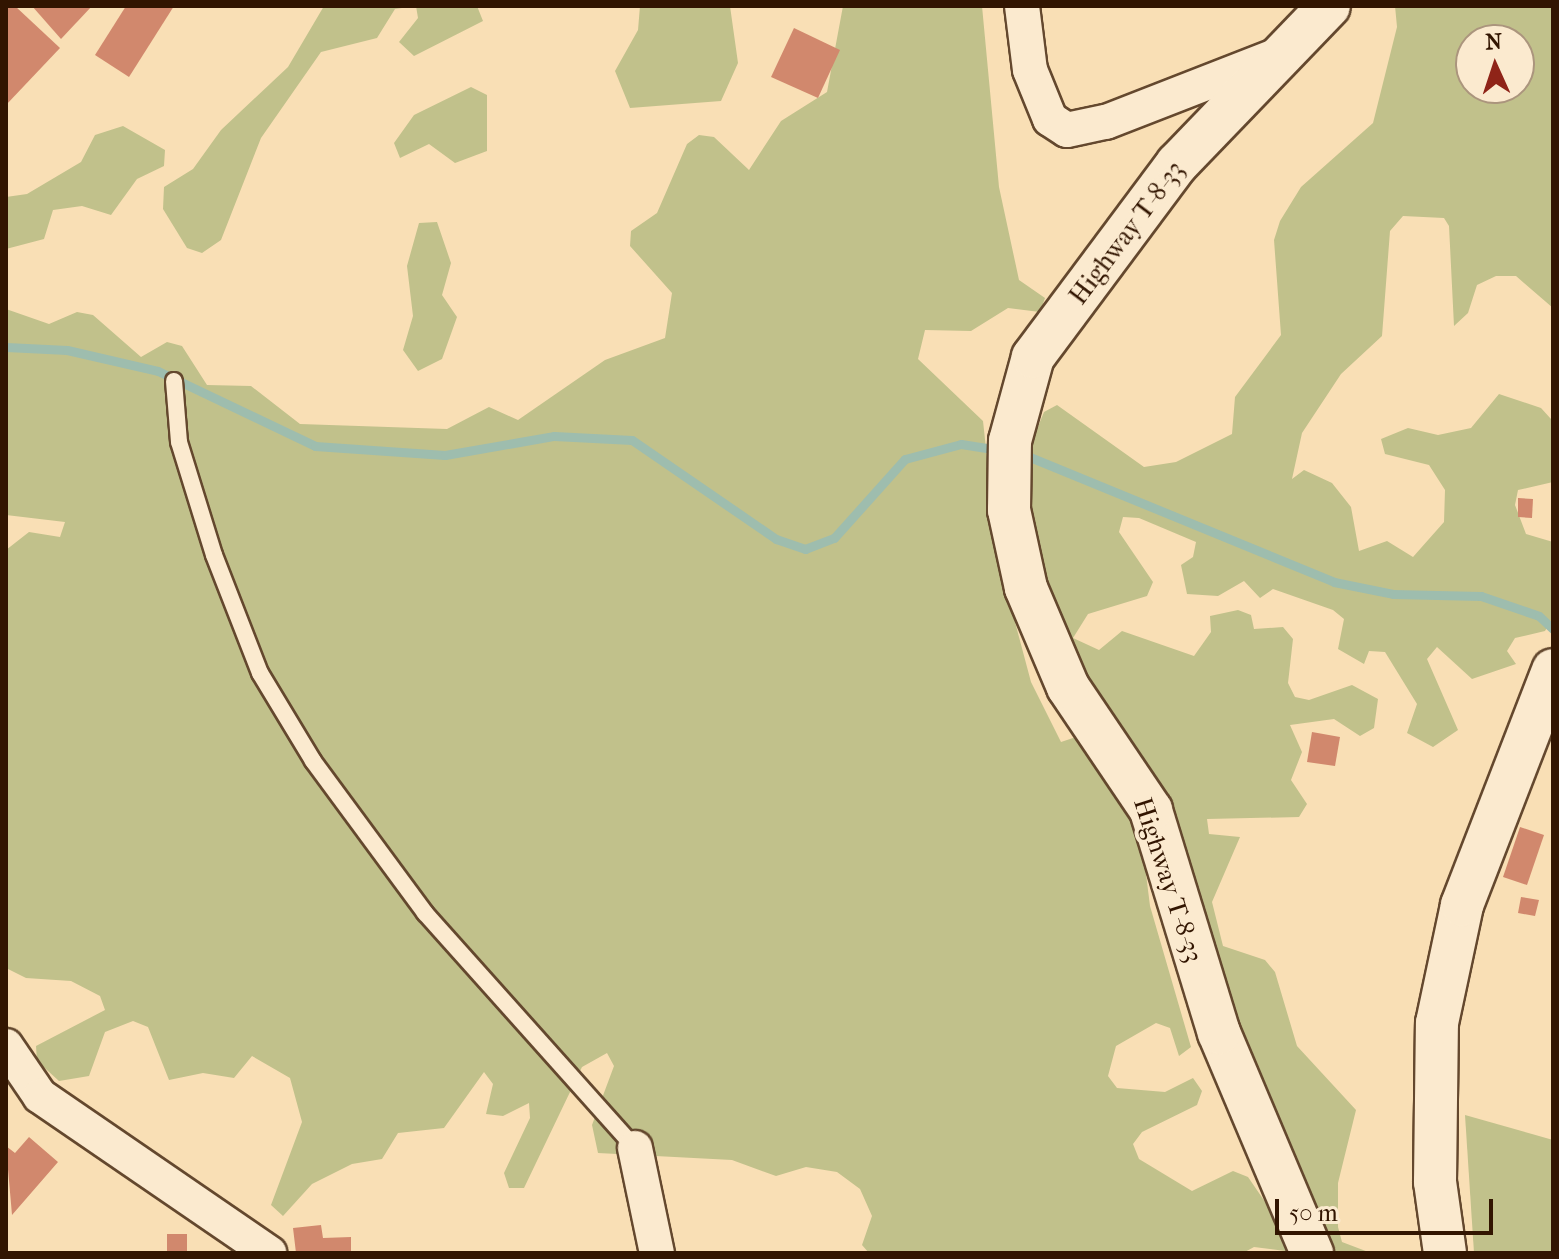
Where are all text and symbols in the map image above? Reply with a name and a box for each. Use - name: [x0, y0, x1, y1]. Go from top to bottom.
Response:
- north arrow: [1455, 24, 1535, 104]
- text: N: [1485, 29, 1503, 55]
- street label: Highway T-8-33: [1063, 155, 1191, 311]
- street label: Highway T-8-33: [1127, 794, 1209, 966]
- scale bar: [1279, 1183, 1497, 1233]
- text: 50 m: [1289, 1199, 1338, 1227]

